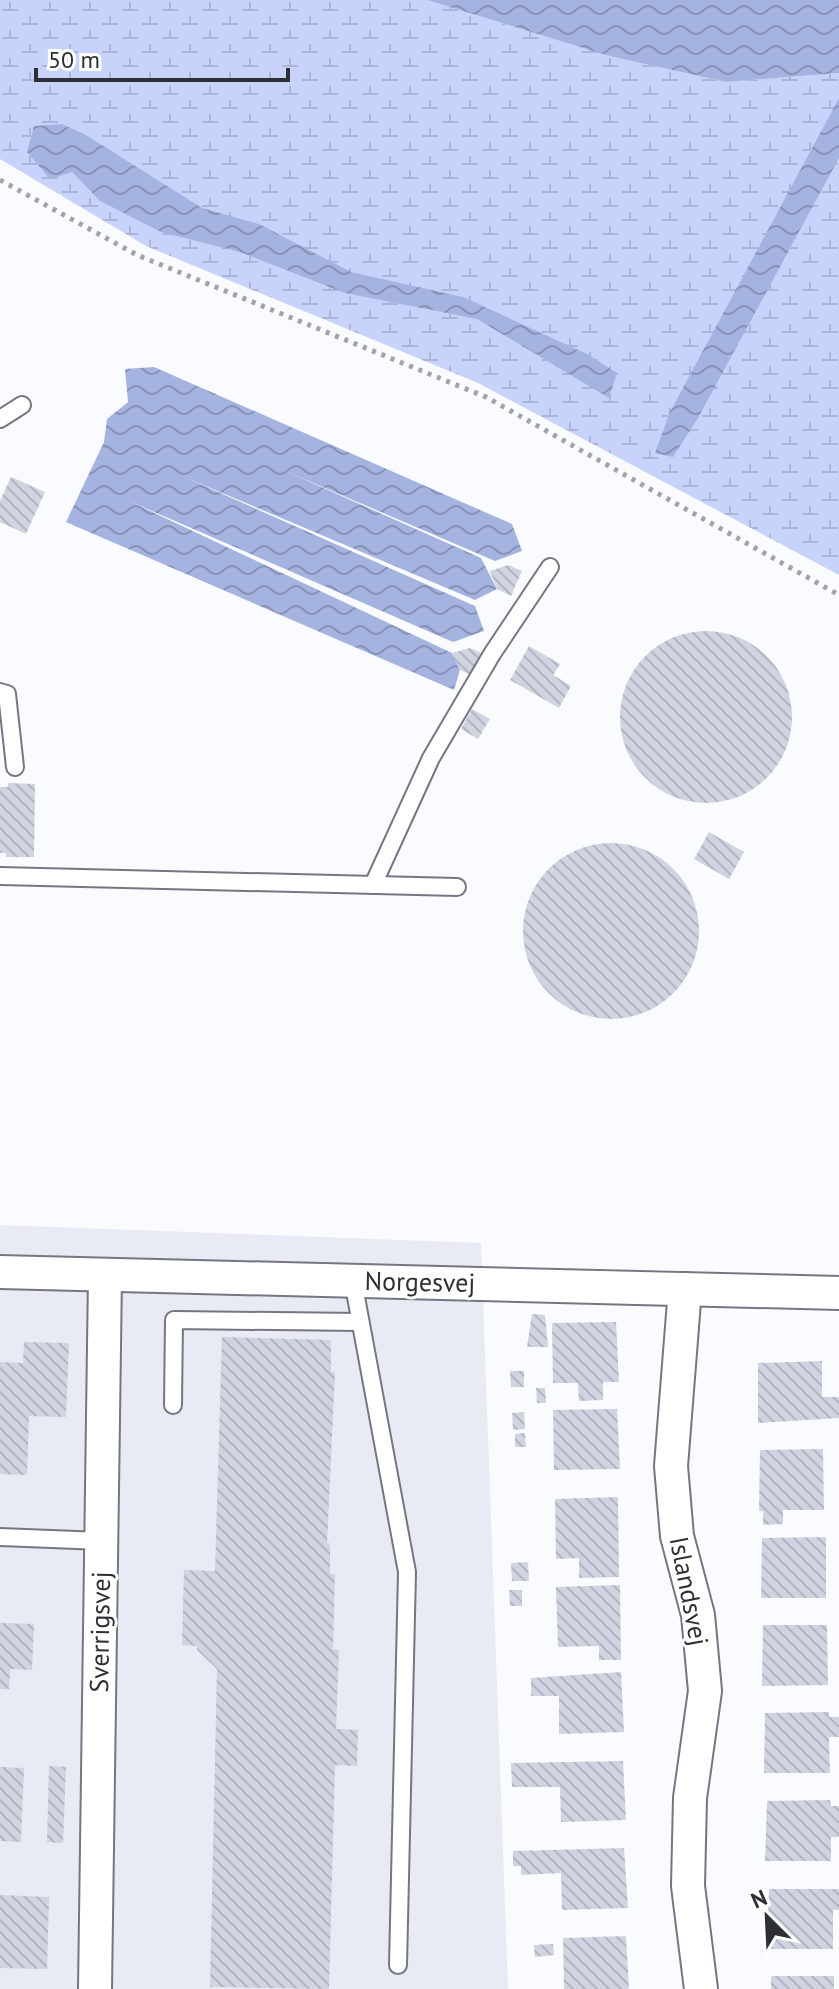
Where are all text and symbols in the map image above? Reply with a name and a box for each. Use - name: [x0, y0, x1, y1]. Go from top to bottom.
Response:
- scale bar: [36, 32, 288, 82]
- text: 50 m: [48, 44, 100, 75]
- street label: Norgesvej: [364, 1264, 476, 1299]
- street label: Islandsvej: [663, 1533, 716, 1648]
- street label: Sverrigsvej: [82, 1571, 117, 1693]
- north arrow: [727, 1877, 807, 1957]
- text: N: [747, 1883, 771, 1914]

